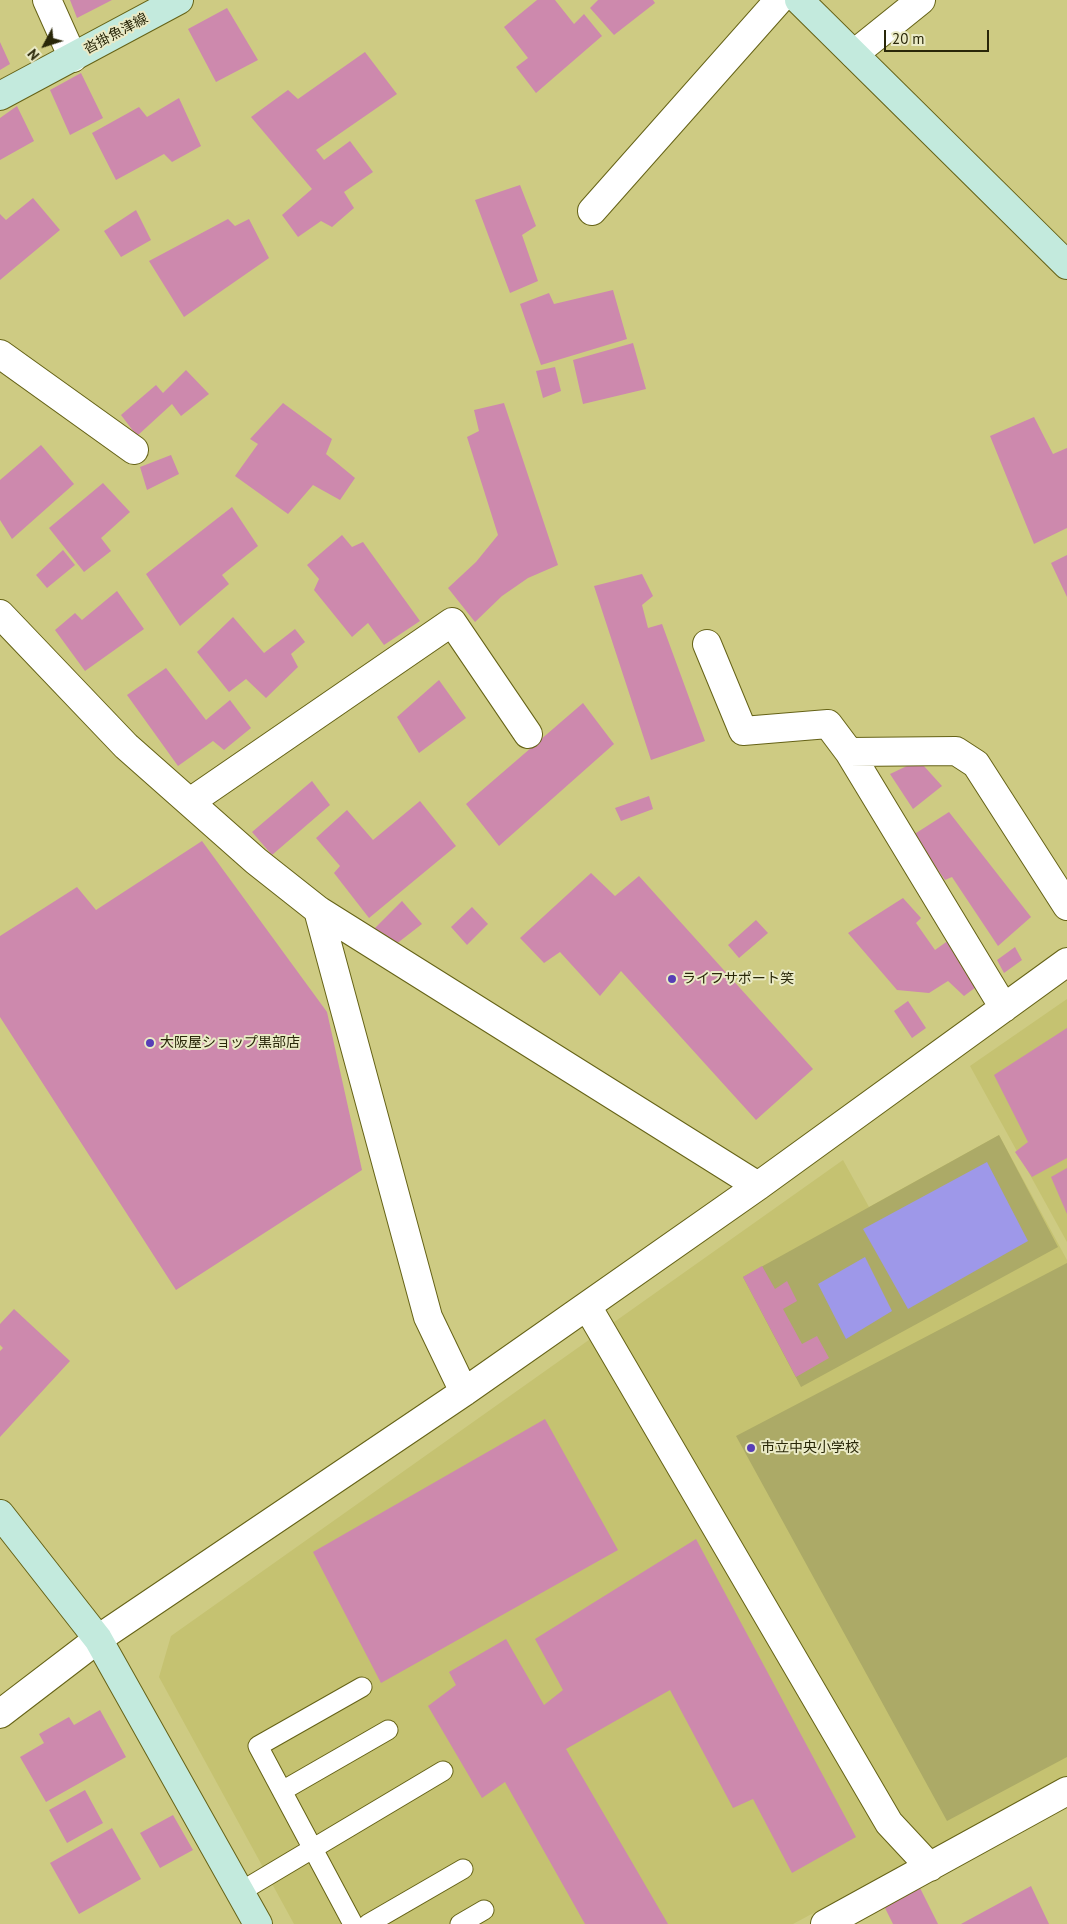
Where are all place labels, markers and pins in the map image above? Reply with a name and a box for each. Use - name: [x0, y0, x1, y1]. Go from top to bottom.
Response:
- place label: ライフサポート笑: [682, 971, 794, 987]
- marker: ライフサポート笑: [666, 973, 678, 985]
- place label: 大阪屋ショップ黒部店: [160, 1035, 300, 1051]
- marker: 大阪屋ショップ黒部店: [144, 1037, 156, 1049]
- place label: 市立中央小学校: [761, 1440, 859, 1456]
- marker: 市立中央小学校: [745, 1442, 757, 1454]

